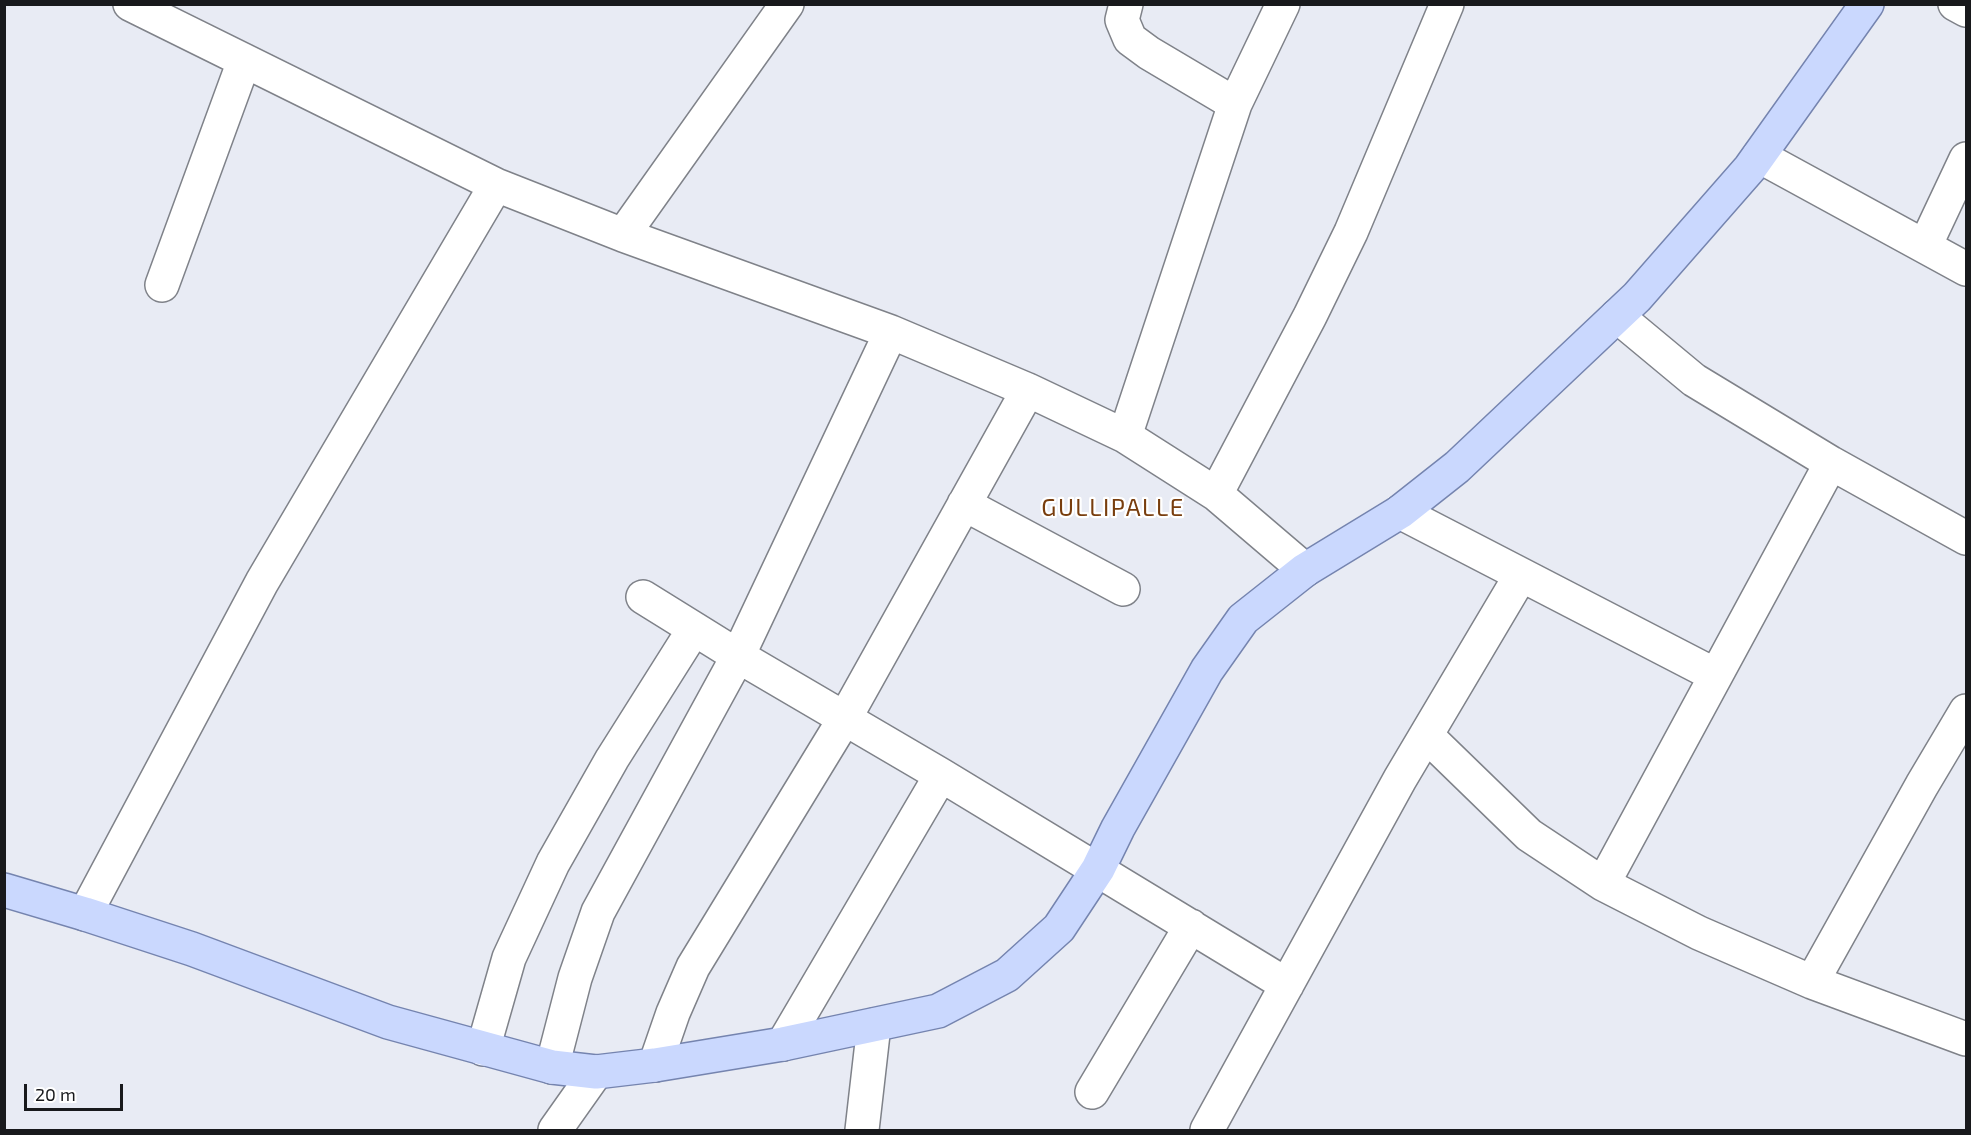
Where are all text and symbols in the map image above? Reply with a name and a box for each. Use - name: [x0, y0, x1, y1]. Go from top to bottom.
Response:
- district label: GULLIPALLE: [1041, 494, 1185, 522]
- scale bar: [27, 1072, 126, 1110]
- text: 20 m: [35, 1083, 76, 1105]

